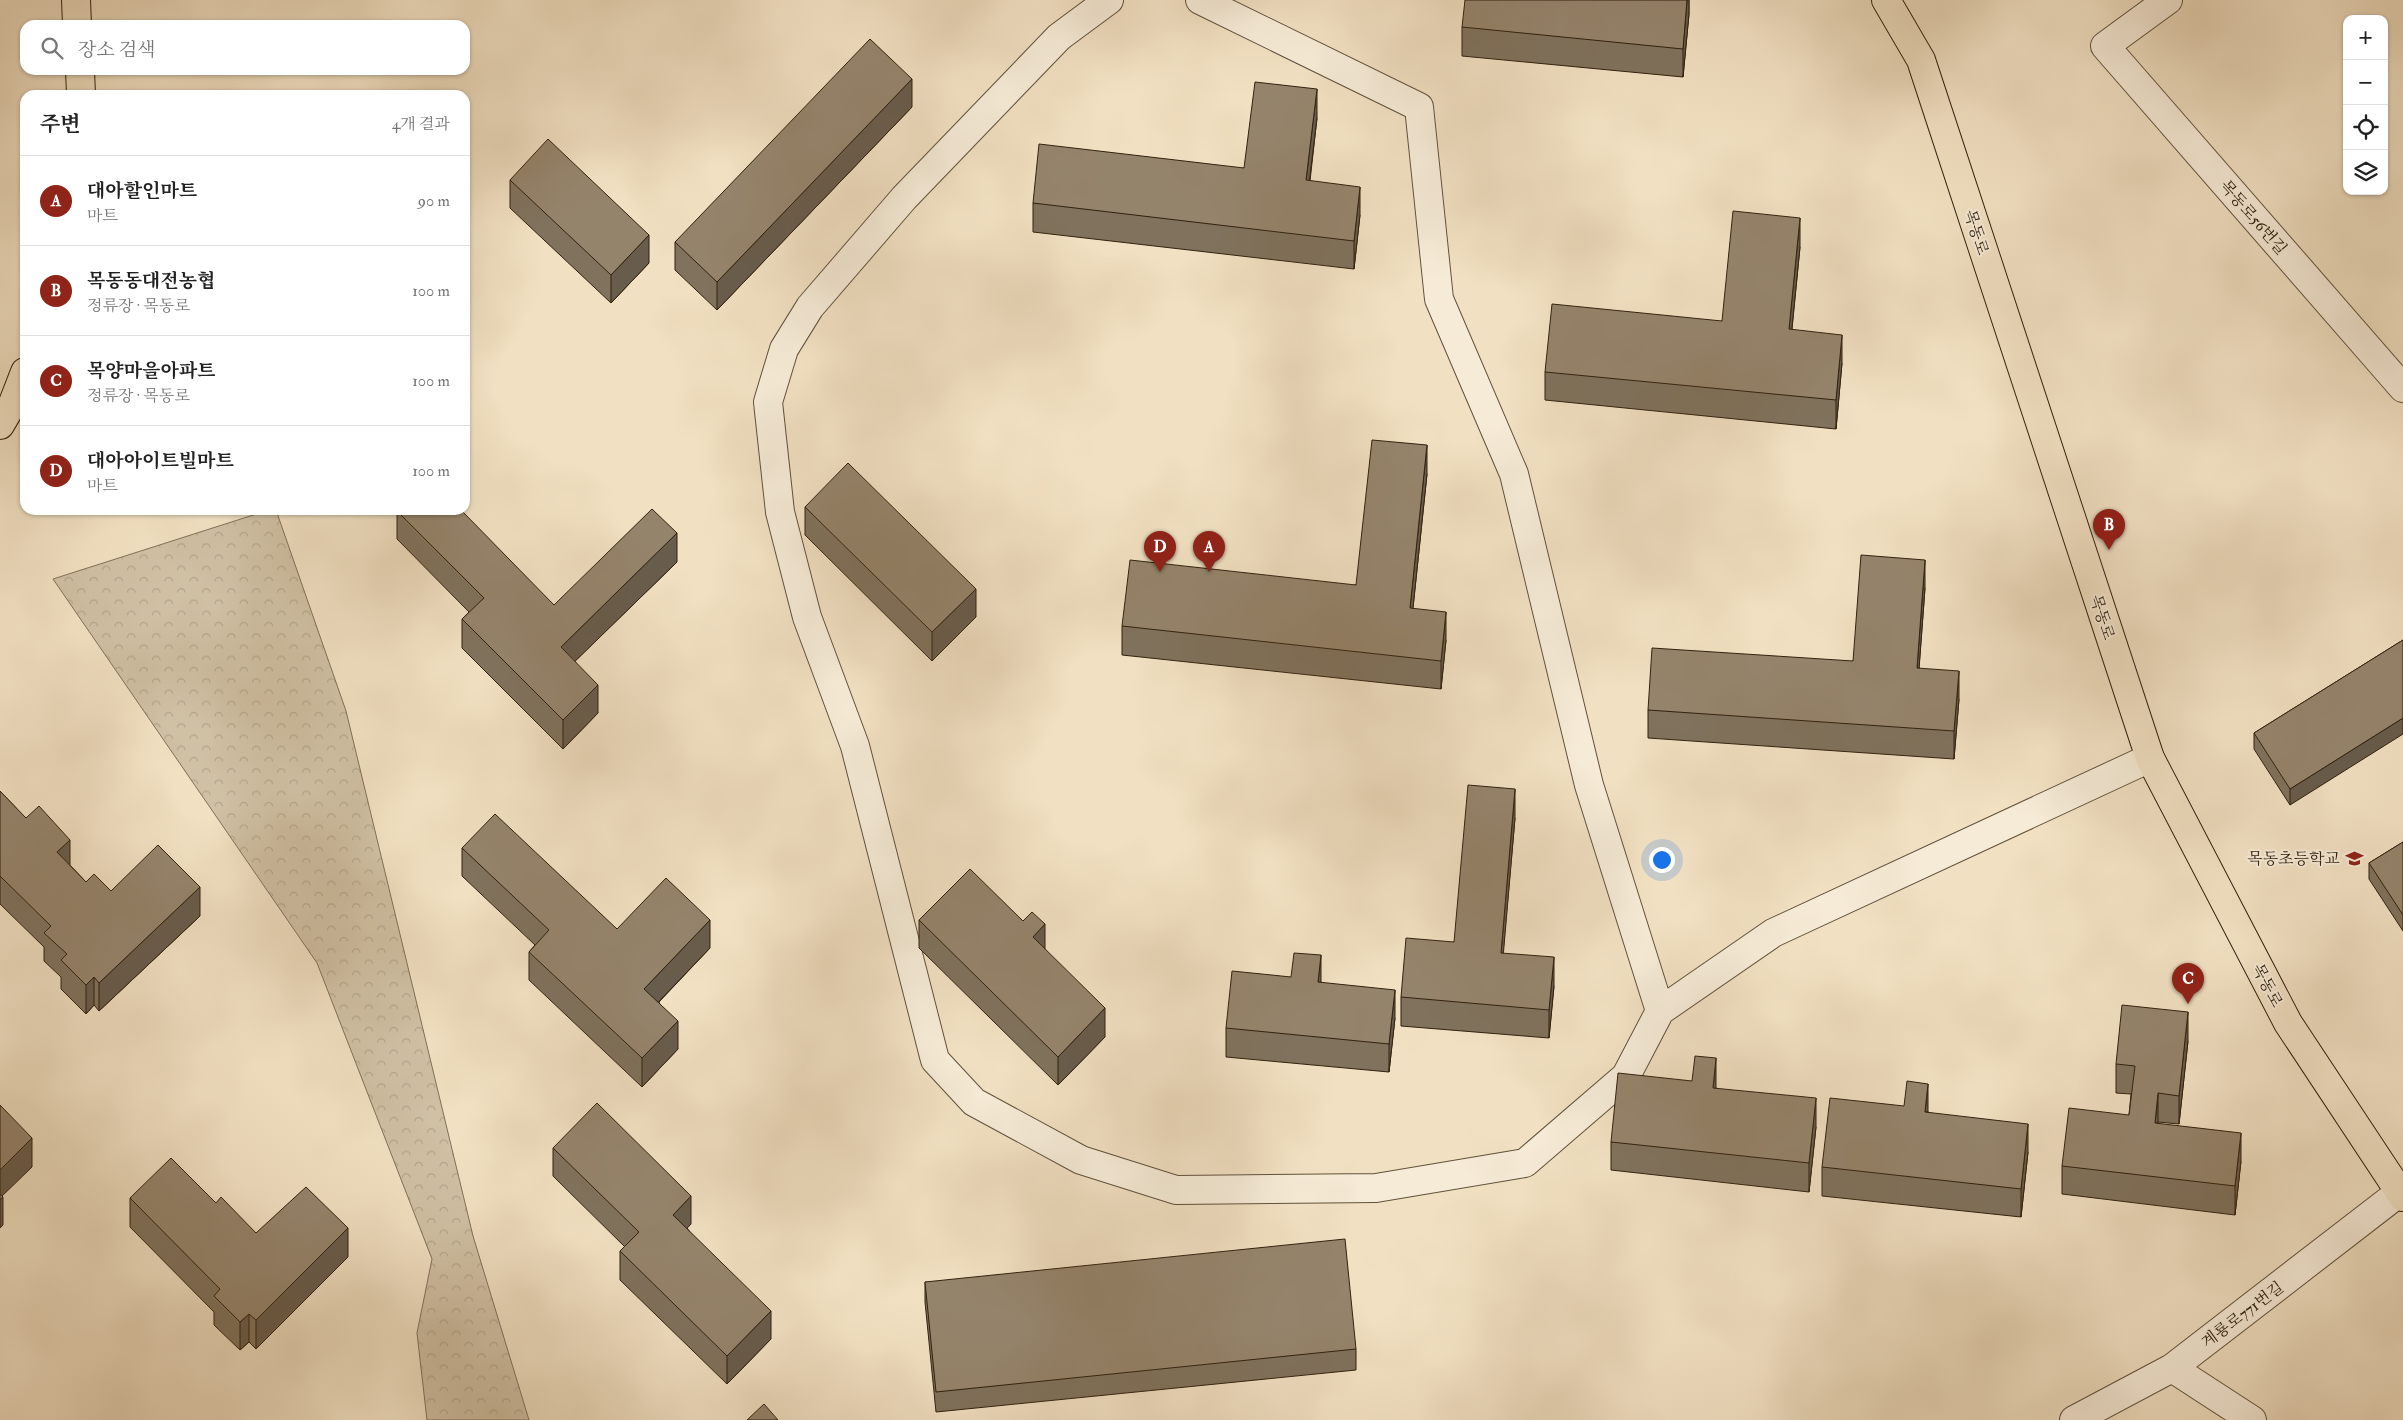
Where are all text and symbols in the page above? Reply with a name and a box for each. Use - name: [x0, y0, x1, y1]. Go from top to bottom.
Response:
- map controls: [2343, 15, 2388, 195]
- button: +: [2343, 15, 2388, 60]
- search box: [20, 20, 470, 75]
- icon: search: [38, 34, 66, 62]
- text: 장소 검색: [78, 38, 155, 62]
- button: −: [2343, 60, 2388, 105]
- button: locate: [2343, 105, 2388, 150]
- text: 주변: [40, 111, 81, 138]
- text: 4개 결과: [392, 114, 450, 134]
- button: layers: [2343, 150, 2388, 195]
- street label: 목동로56번길: [2215, 176, 2291, 259]
- text: 대아할인마트: [87, 179, 197, 203]
- text: A: [51, 191, 61, 211]
- text: 90 m: [418, 191, 450, 211]
- text: 마트: [87, 206, 118, 226]
- street label: 목동로: [1959, 207, 1993, 258]
- text: 목동동대전농협: [87, 269, 215, 293]
- text: B: [51, 281, 61, 301]
- text: 100 m: [412, 281, 450, 301]
- text: 정류장 · 목동로: [87, 296, 190, 316]
- text: 목양마을아파트: [87, 359, 215, 383]
- text: C: [50, 371, 62, 391]
- text: 100 m: [412, 371, 450, 391]
- text: 정류장 · 목동로: [87, 386, 190, 406]
- text: 대아아이트빌마트: [87, 449, 234, 473]
- text: D: [49, 461, 63, 481]
- text: 100 m: [412, 461, 450, 481]
- text: 마트: [87, 476, 118, 496]
- pin: B: [2093, 509, 2125, 550]
- pin: D: [1144, 531, 1176, 572]
- pin: A: [1193, 531, 1225, 572]
- street label: 목동로: [2085, 592, 2119, 643]
- your location: [1649, 847, 1675, 873]
- school or university icon: 목동초등학교: [2344, 848, 2364, 868]
- place label: 목동초등학교: [2247, 849, 2340, 869]
- street label: 목동로: [2247, 960, 2287, 1011]
- pin: C: [2172, 963, 2204, 1004]
- street label: 계룡로771번길: [2198, 1277, 2288, 1352]

